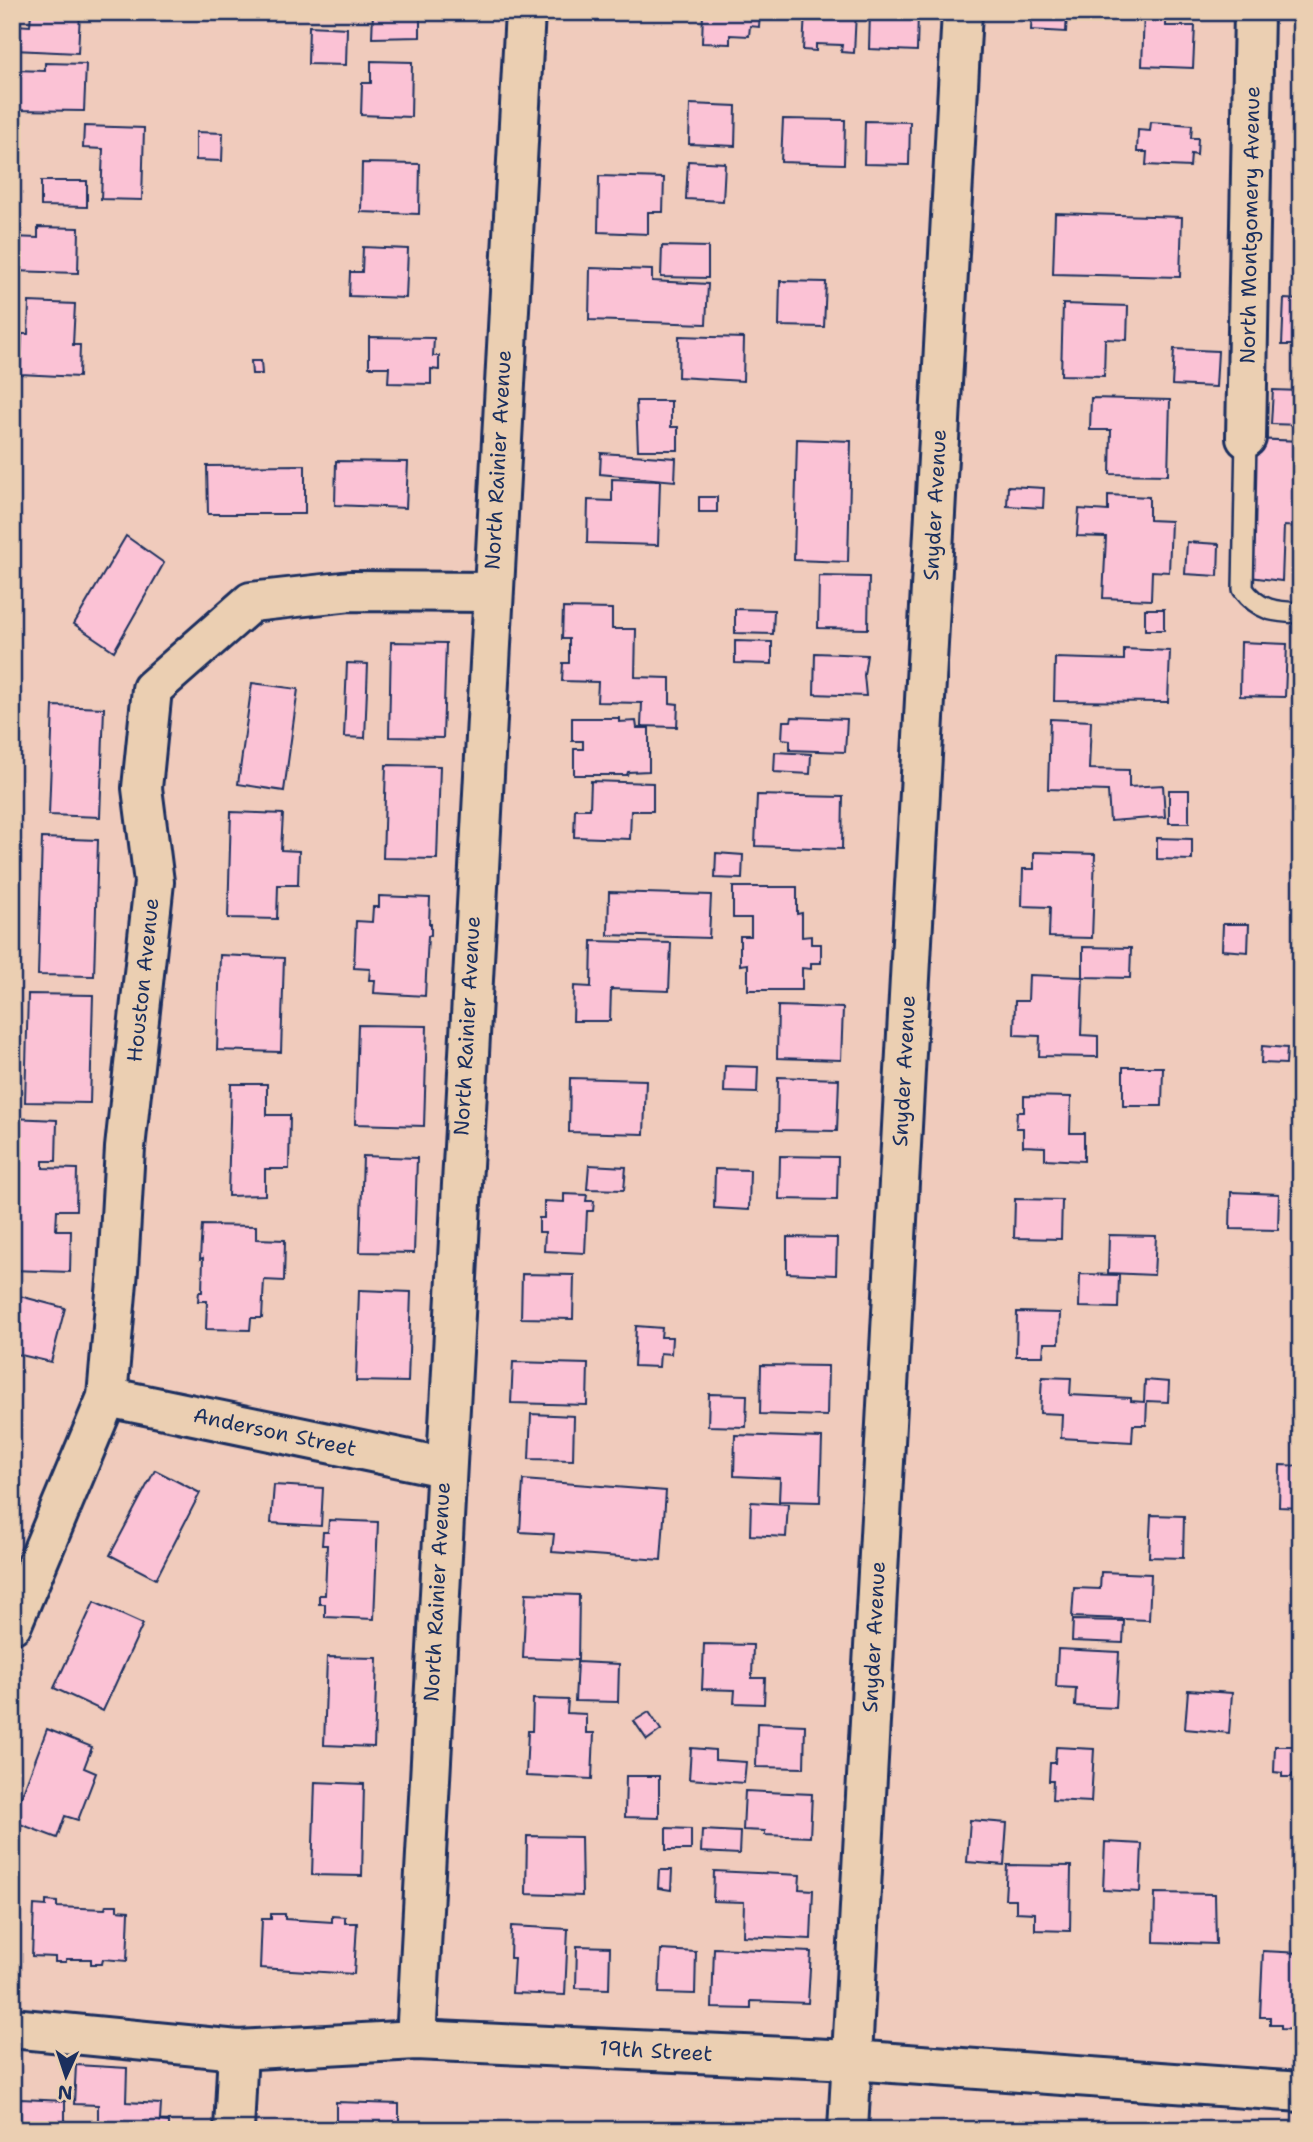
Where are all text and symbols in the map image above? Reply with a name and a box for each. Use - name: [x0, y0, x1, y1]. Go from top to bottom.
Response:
- street label: North Montgomery Avenue: [1234, 86, 1266, 364]
- street label: North Rainier Avenue: [478, 349, 518, 571]
- street label: Snyder Avenue: [917, 429, 953, 581]
- street label: Houston Avenue: [120, 896, 166, 1064]
- street label: North Rainier Avenue: [447, 915, 487, 1137]
- street label: Snyder Avenue: [886, 995, 922, 1147]
- street label: Anderson Street: [191, 1401, 359, 1463]
- street label: North Rainier Avenue: [417, 1481, 457, 1703]
- street label: Snyder Avenue: [856, 1561, 892, 1713]
- street label: 19th Street: [599, 2034, 713, 2068]
- north arrow: [32, 2040, 102, 2110]
- text: N: [57, 2080, 73, 2105]

